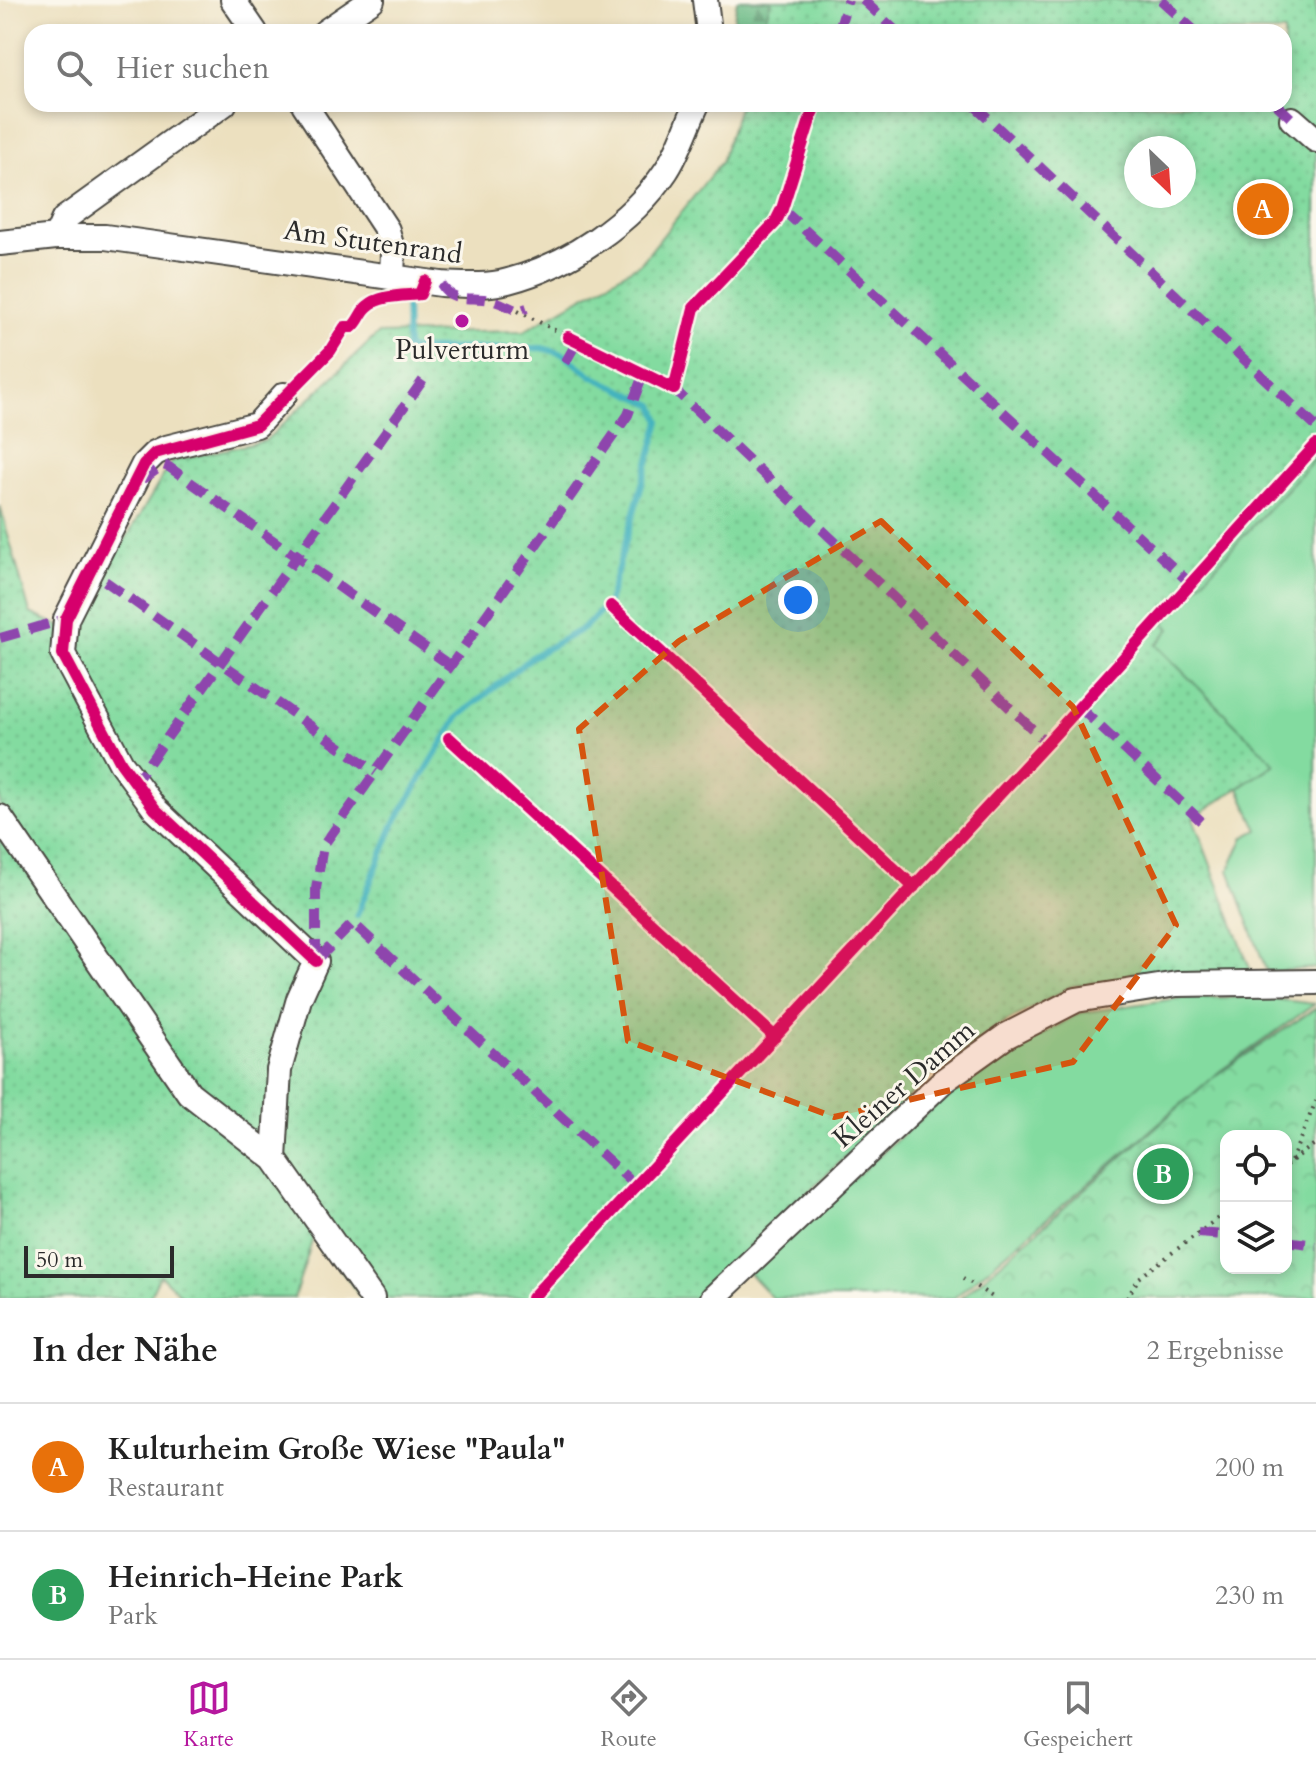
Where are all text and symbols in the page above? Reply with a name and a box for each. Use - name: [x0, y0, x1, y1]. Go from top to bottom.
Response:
- search box: [24, 24, 1292, 112]
- icon: search: [52, 46, 96, 90]
- text: Hier suchen: [116, 48, 269, 89]
- north arrow: [1124, 136, 1196, 208]
- pin: A: [1237, 179, 1289, 239]
- street label: Am Stutenrand: [281, 211, 465, 273]
- marker: Pulverturm: [453, 312, 471, 330]
- place label: Pulverturm: [395, 331, 529, 369]
- your location: [778, 580, 818, 620]
- street label: Kleiner Damm: [825, 1011, 984, 1156]
- map controls: [1220, 1130, 1292, 1274]
- button: locate: [1220, 1130, 1292, 1202]
- pin: B: [1137, 1144, 1189, 1204]
- button: layers: [1220, 1202, 1292, 1274]
- scale bar: [24, 1242, 174, 1278]
- text: 50 m: [36, 1245, 83, 1275]
- text: In der Nähe: [32, 1327, 218, 1373]
- text: 2 Ergebnisse: [1147, 1333, 1284, 1368]
- text: Kulturheim Große Wiese "Paula": [108, 1429, 566, 1470]
- text: A: [48, 1450, 68, 1485]
- text: 200 m: [1215, 1450, 1284, 1485]
- text: Restaurant: [108, 1470, 224, 1505]
- text: Heinrich-Heine Park: [108, 1557, 403, 1598]
- text: B: [49, 1578, 67, 1613]
- text: 230 m: [1215, 1578, 1284, 1613]
- text: Park: [108, 1598, 158, 1633]
- tab: Karte: [183, 1676, 234, 1754]
- tab: Route: [600, 1676, 657, 1754]
- tab: Gespeichert: [1023, 1676, 1133, 1754]

